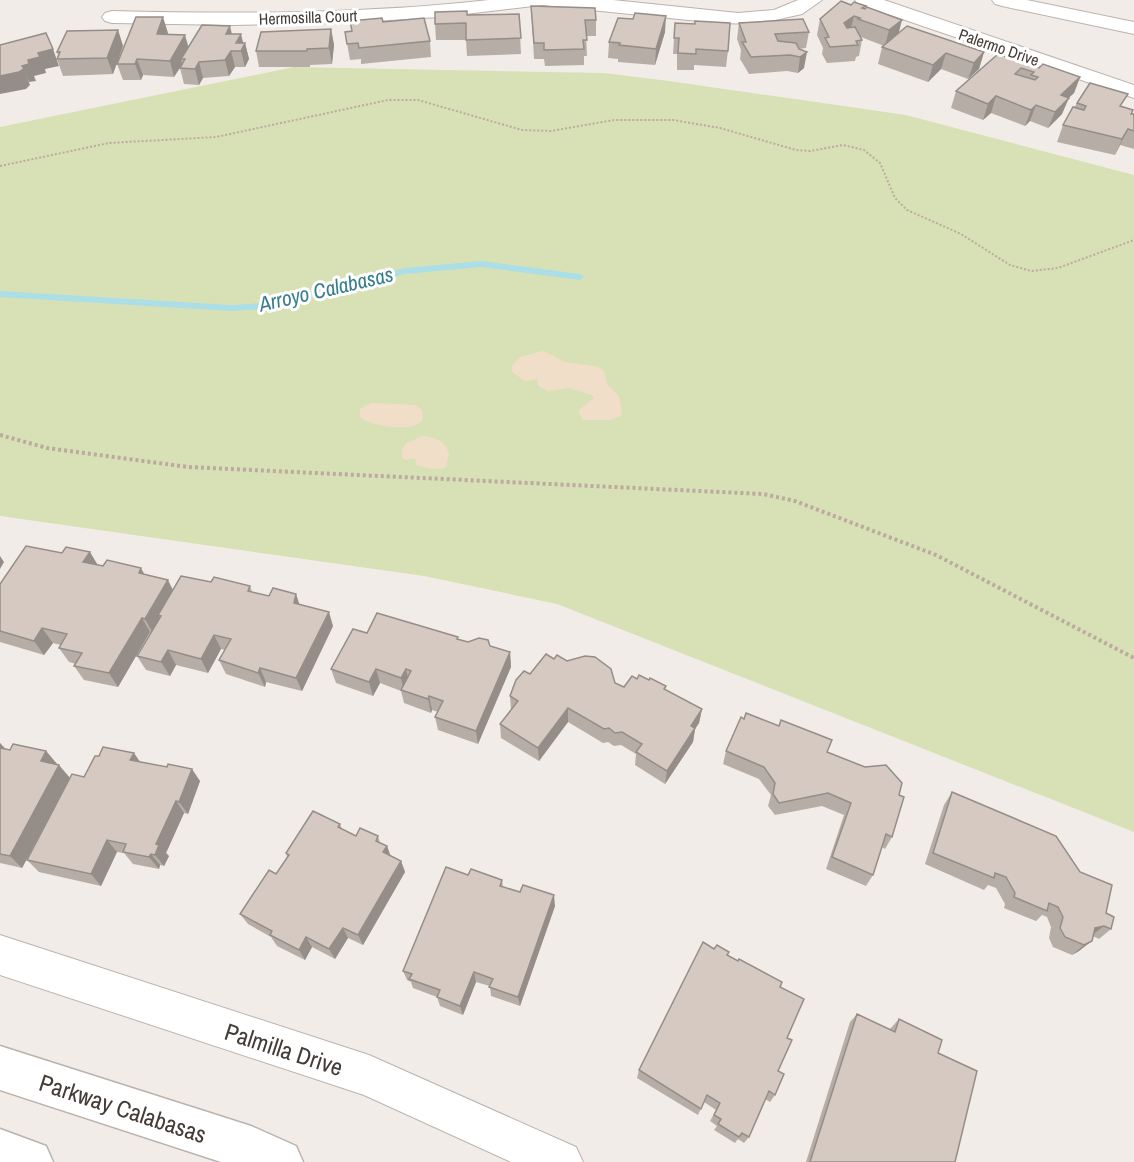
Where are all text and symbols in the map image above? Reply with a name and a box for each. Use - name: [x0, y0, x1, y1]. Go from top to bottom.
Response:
- street label: Hermosilla Court: [258, 4, 358, 30]
- street label: Palermo Drive: [956, 23, 1042, 71]
- water label: Arroyo Calabasas: [255, 259, 396, 319]
- street label: Palmilla Drive: [221, 1015, 347, 1083]
- street label: Parkway Calabasas: [35, 1066, 211, 1150]

